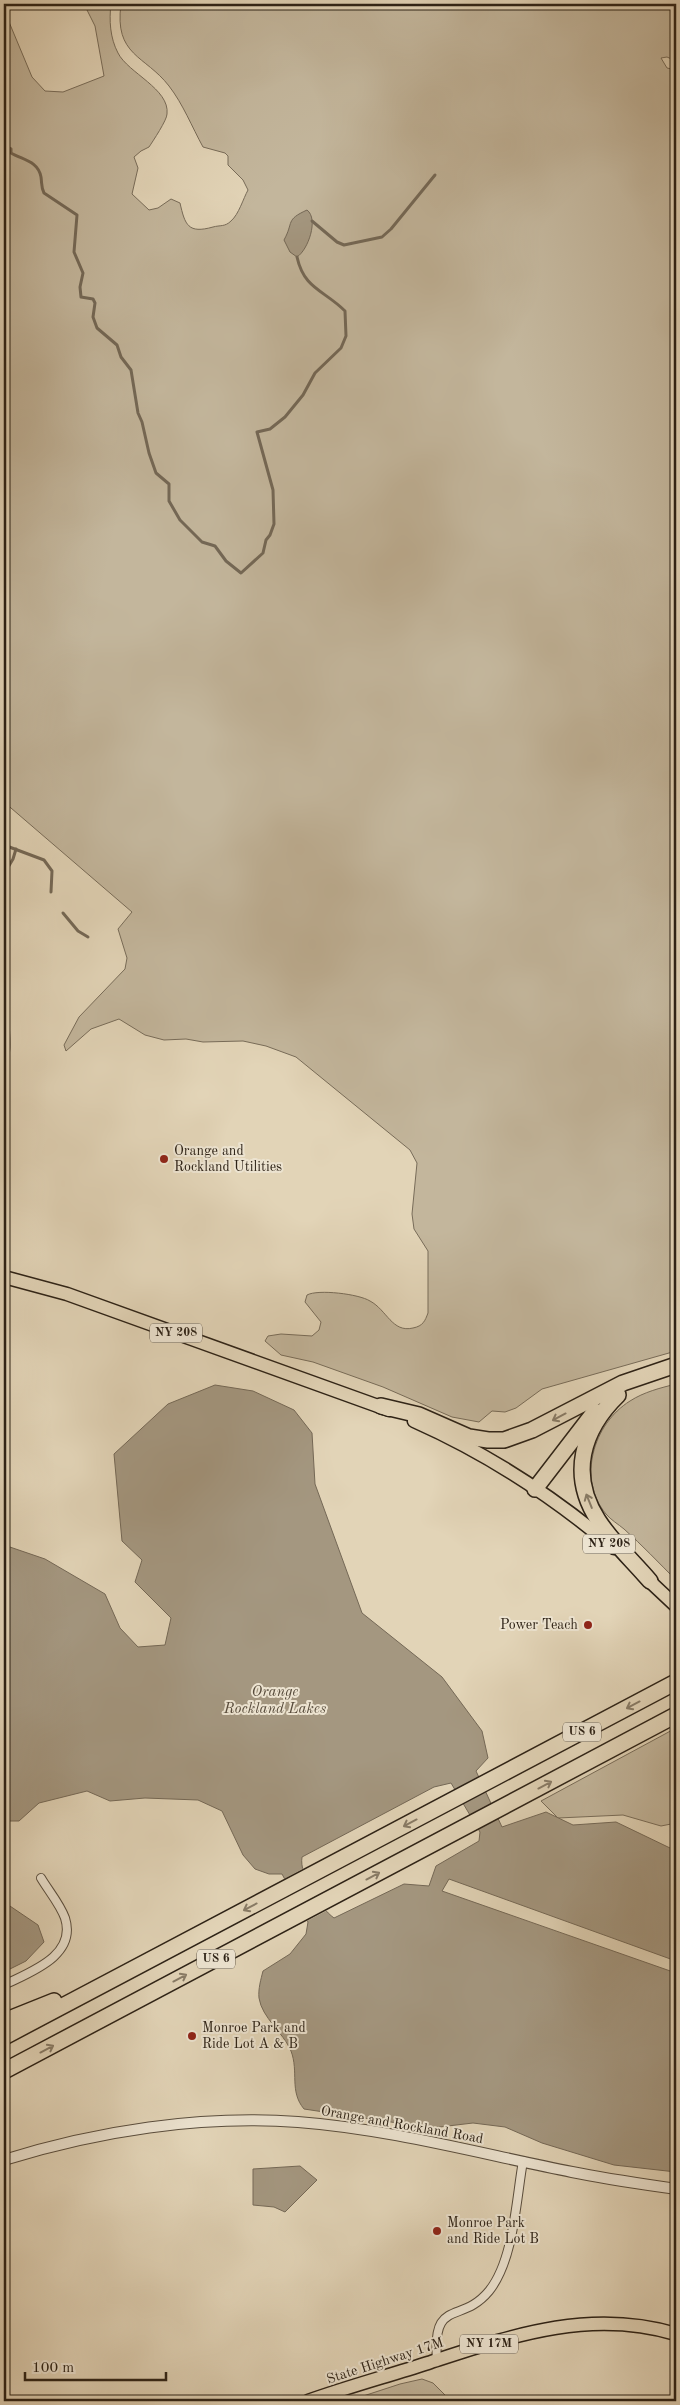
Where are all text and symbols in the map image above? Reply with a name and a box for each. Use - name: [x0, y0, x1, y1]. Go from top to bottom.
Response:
- place label: Orange and Rockland Utilities: [174, 1144, 282, 1174]
- marker: Orange and Rockland Utilities: [158, 1153, 170, 1165]
- road number: NY 208: [150, 1324, 202, 1342]
- one-way arrow: [552, 1412, 566, 1422]
- one-way arrow: [584, 1494, 593, 1509]
- road number: NY 208: [583, 1535, 635, 1554]
- place label: Power Teach: [500, 1618, 578, 1632]
- marker: Power Teach: [582, 1619, 594, 1631]
- water label: Orange Rockland Lakes: [223, 1685, 326, 1717]
- one-way arrow: [626, 1701, 641, 1710]
- road number: US 6: [563, 1722, 601, 1741]
- one-way arrow: [537, 1780, 552, 1789]
- one-way arrow: [403, 1819, 418, 1828]
- one-way arrow: [365, 1871, 380, 1880]
- one-way arrow: [242, 1902, 257, 1912]
- road number: US 6: [197, 1950, 235, 1968]
- one-way arrow: [173, 1973, 188, 1983]
- place label: Monroe Park and Ride Lot A & B: [202, 2021, 306, 2051]
- marker: Monroe Park and Ride Lot A & B: [186, 2030, 198, 2042]
- one-way arrow: [39, 2043, 54, 2053]
- street label: Orange and Rockland Road: [320, 2104, 484, 2146]
- place label: Monroe Park and Ride Lot B: [447, 2216, 539, 2246]
- marker: Monroe Park and Ride Lot B: [431, 2225, 443, 2237]
- road number: NY 17M: [460, 2334, 518, 2354]
- street label: State Highway 17M: [325, 2335, 446, 2387]
- scale bar: [25, 2350, 166, 2382]
- text: 100 m: [32, 2361, 74, 2376]

